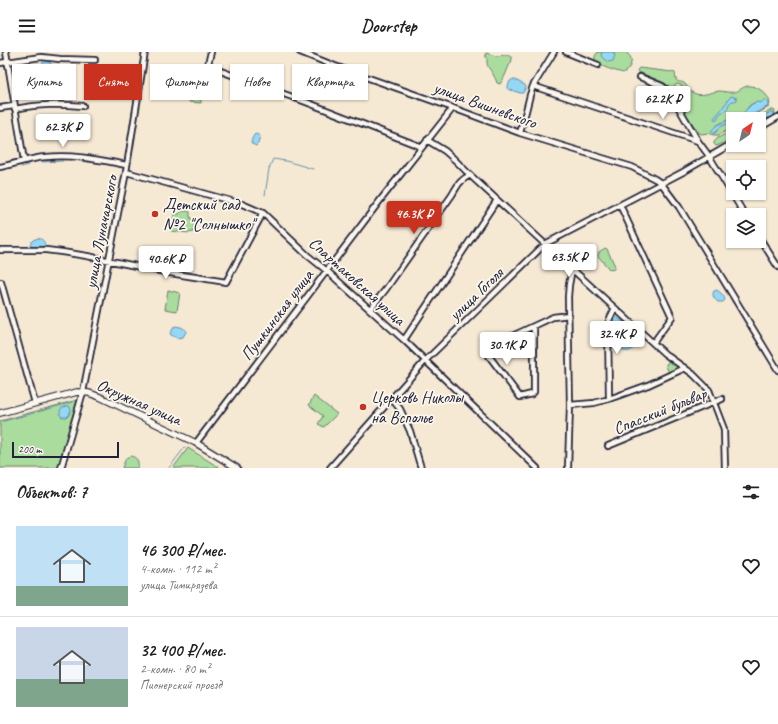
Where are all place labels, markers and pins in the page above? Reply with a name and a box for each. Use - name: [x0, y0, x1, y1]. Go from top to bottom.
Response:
- pin: 62.2K ₽: [626, 86, 700, 120]
- pin: 62.3K ₽: [26, 114, 100, 148]
- place label: Детский сад №2 "Солнышко": [163, 194, 258, 235]
- pin: 46.3K ₽: [377, 201, 451, 235]
- marker: Детский сад №2 "Солнышко": [150, 209, 160, 219]
- pin: 63.5K ₽: [532, 244, 606, 278]
- pin: 40.6K ₽: [129, 246, 203, 280]
- pin: 32.4K ₽: [580, 321, 654, 355]
- pin: 30.1K ₽: [470, 332, 544, 366]
- place label: Церковь Николы на Всполье: [371, 387, 465, 428]
- marker: Церковь Николы на Всполье: [358, 402, 368, 412]

